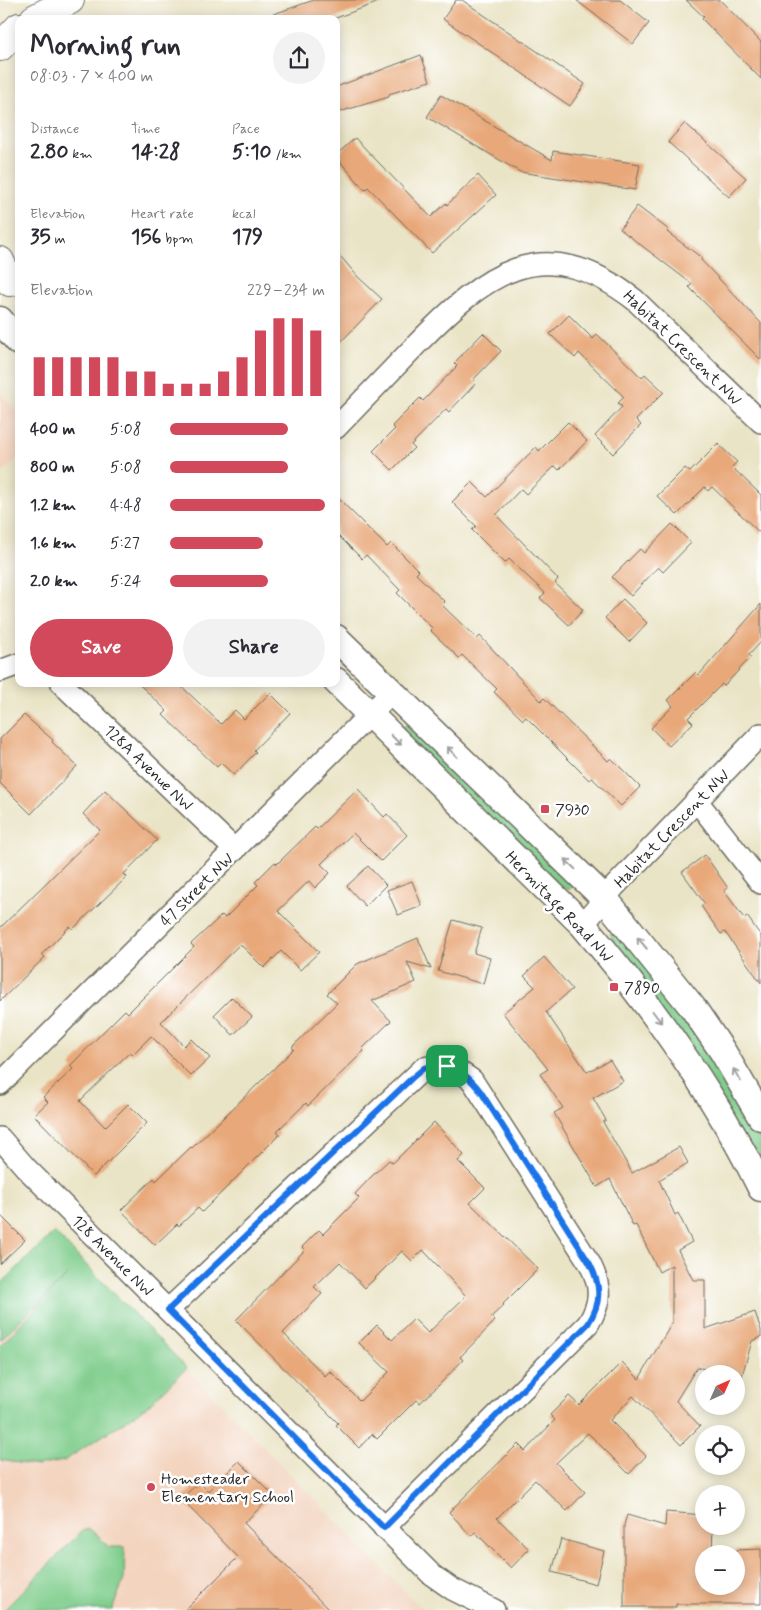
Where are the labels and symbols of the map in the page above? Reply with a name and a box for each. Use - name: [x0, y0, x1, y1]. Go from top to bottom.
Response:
- street label: Habitat Crescent NW: [618, 286, 746, 410]
- street label: 128A Avenue NW: [99, 720, 197, 816]
- one-way arrow: [389, 733, 401, 745]
- one-way arrow: [446, 746, 459, 758]
- street label: Habitat Crescent NW: [610, 765, 734, 893]
- place label: 7930: [555, 800, 590, 821]
- marker: 7930: [539, 803, 551, 815]
- street label: Hermitage Road NW: [500, 847, 618, 968]
- street label: 47 Street NW: [156, 849, 239, 932]
- one-way arrow: [564, 858, 576, 871]
- one-way arrow: [636, 937, 648, 950]
- place label: 7890: [624, 978, 660, 999]
- marker: 7890: [608, 981, 620, 993]
- one-way arrow: [652, 1010, 662, 1024]
- pin: [426, 1045, 468, 1087]
- one-way arrow: [731, 1069, 741, 1083]
- street label: 128 Avenue NW: [67, 1211, 157, 1301]
- north arrow: [695, 1365, 745, 1415]
- place label: Homesteader Elementary School: [161, 1469, 294, 1508]
- marker: Homesteader Elementary School: [145, 1481, 157, 1493]

